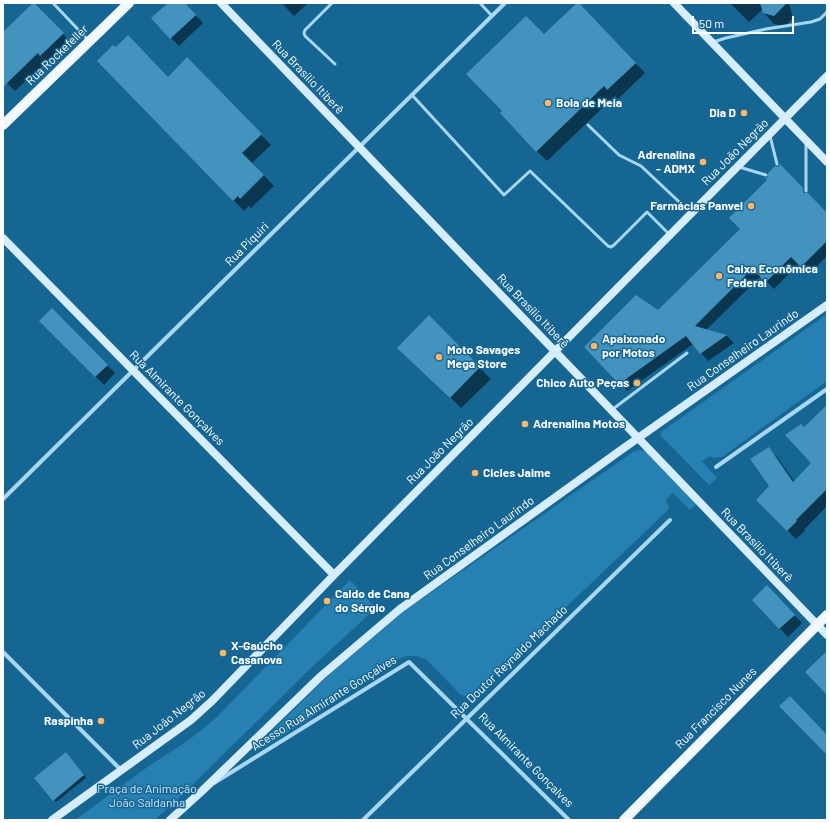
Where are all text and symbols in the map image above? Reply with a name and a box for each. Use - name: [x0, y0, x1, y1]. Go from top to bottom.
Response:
- scale bar: [694, 8, 796, 34]
- text: 50 m: [699, 16, 724, 30]
- street label: Rua Rockefeller: [23, 22, 91, 88]
- street label: Rua Brasílio Itiberê: [269, 37, 347, 117]
- place label: Bola de Meia: [556, 96, 622, 110]
- marker: Bola de Meia: [543, 98, 553, 108]
- place label: Dia D: [709, 106, 736, 120]
- marker: Dia D: [739, 108, 749, 118]
- street label: Rua João Negrão: [699, 116, 771, 188]
- place label: Adrenalina - ADMX: [638, 148, 695, 176]
- marker: Adrenalina - ADMX: [698, 157, 708, 167]
- place label: Farmácias Panvel: [650, 199, 743, 213]
- marker: Farmácias Panvel: [746, 201, 756, 211]
- street label: Rua Piquiri: [222, 219, 272, 269]
- place label: Caixa Econômica Federal: [727, 262, 818, 290]
- street label: Rua Brasílio Itiberê: [494, 271, 572, 351]
- marker: Caixa Econômica Federal: [714, 271, 724, 281]
- street label: Rua Conselheiro Laurindo: [684, 306, 802, 394]
- place label: Apaixonado por Motos: [602, 332, 665, 360]
- marker: Apaixonado por Motos: [589, 341, 599, 351]
- place label: Moto Savages Mega Store: [447, 343, 520, 371]
- street label: Rua Almirante Gonçalves: [127, 348, 227, 448]
- marker: Moto Savages Mega Store: [434, 352, 444, 362]
- place label: Chico Auto Peças: [536, 376, 629, 390]
- marker: Chico Auto Peças: [632, 378, 642, 388]
- street label: Rua João Negrão: [404, 415, 476, 487]
- place label: Adrenalina Motos: [533, 417, 625, 431]
- marker: Adrenalina Motos: [520, 419, 530, 429]
- place label: Cicles Jaime: [483, 466, 551, 480]
- marker: Cicles Jaime: [470, 468, 480, 478]
- street label: Rua Conselheiro Laurindo: [421, 493, 537, 583]
- street label: Rua Brasílio Itiberê: [718, 505, 796, 585]
- place label: Caldo de Cana do Sérgio: [335, 587, 410, 615]
- marker: Caldo de Cana do Sérgio: [322, 596, 332, 606]
- street label: Rua Doutor Reynaldo Machado: [448, 602, 570, 722]
- place label: X-Gaúcho Casanova: [231, 639, 283, 667]
- marker: X-Gaúcho Casanova: [218, 648, 228, 658]
- street label: Acesso Rua Almirante Gonçalves: [249, 652, 399, 754]
- street label: Rua Francisco Nunes: [672, 664, 760, 752]
- street label: Rua João Negrão: [130, 686, 208, 752]
- street label: Rua Almirante Gonçalves: [476, 710, 576, 810]
- place label: Raspinha: [44, 714, 93, 728]
- marker: Raspinha: [96, 716, 106, 726]
- park label: Praça de Animação João Saldanha: [97, 782, 197, 810]

